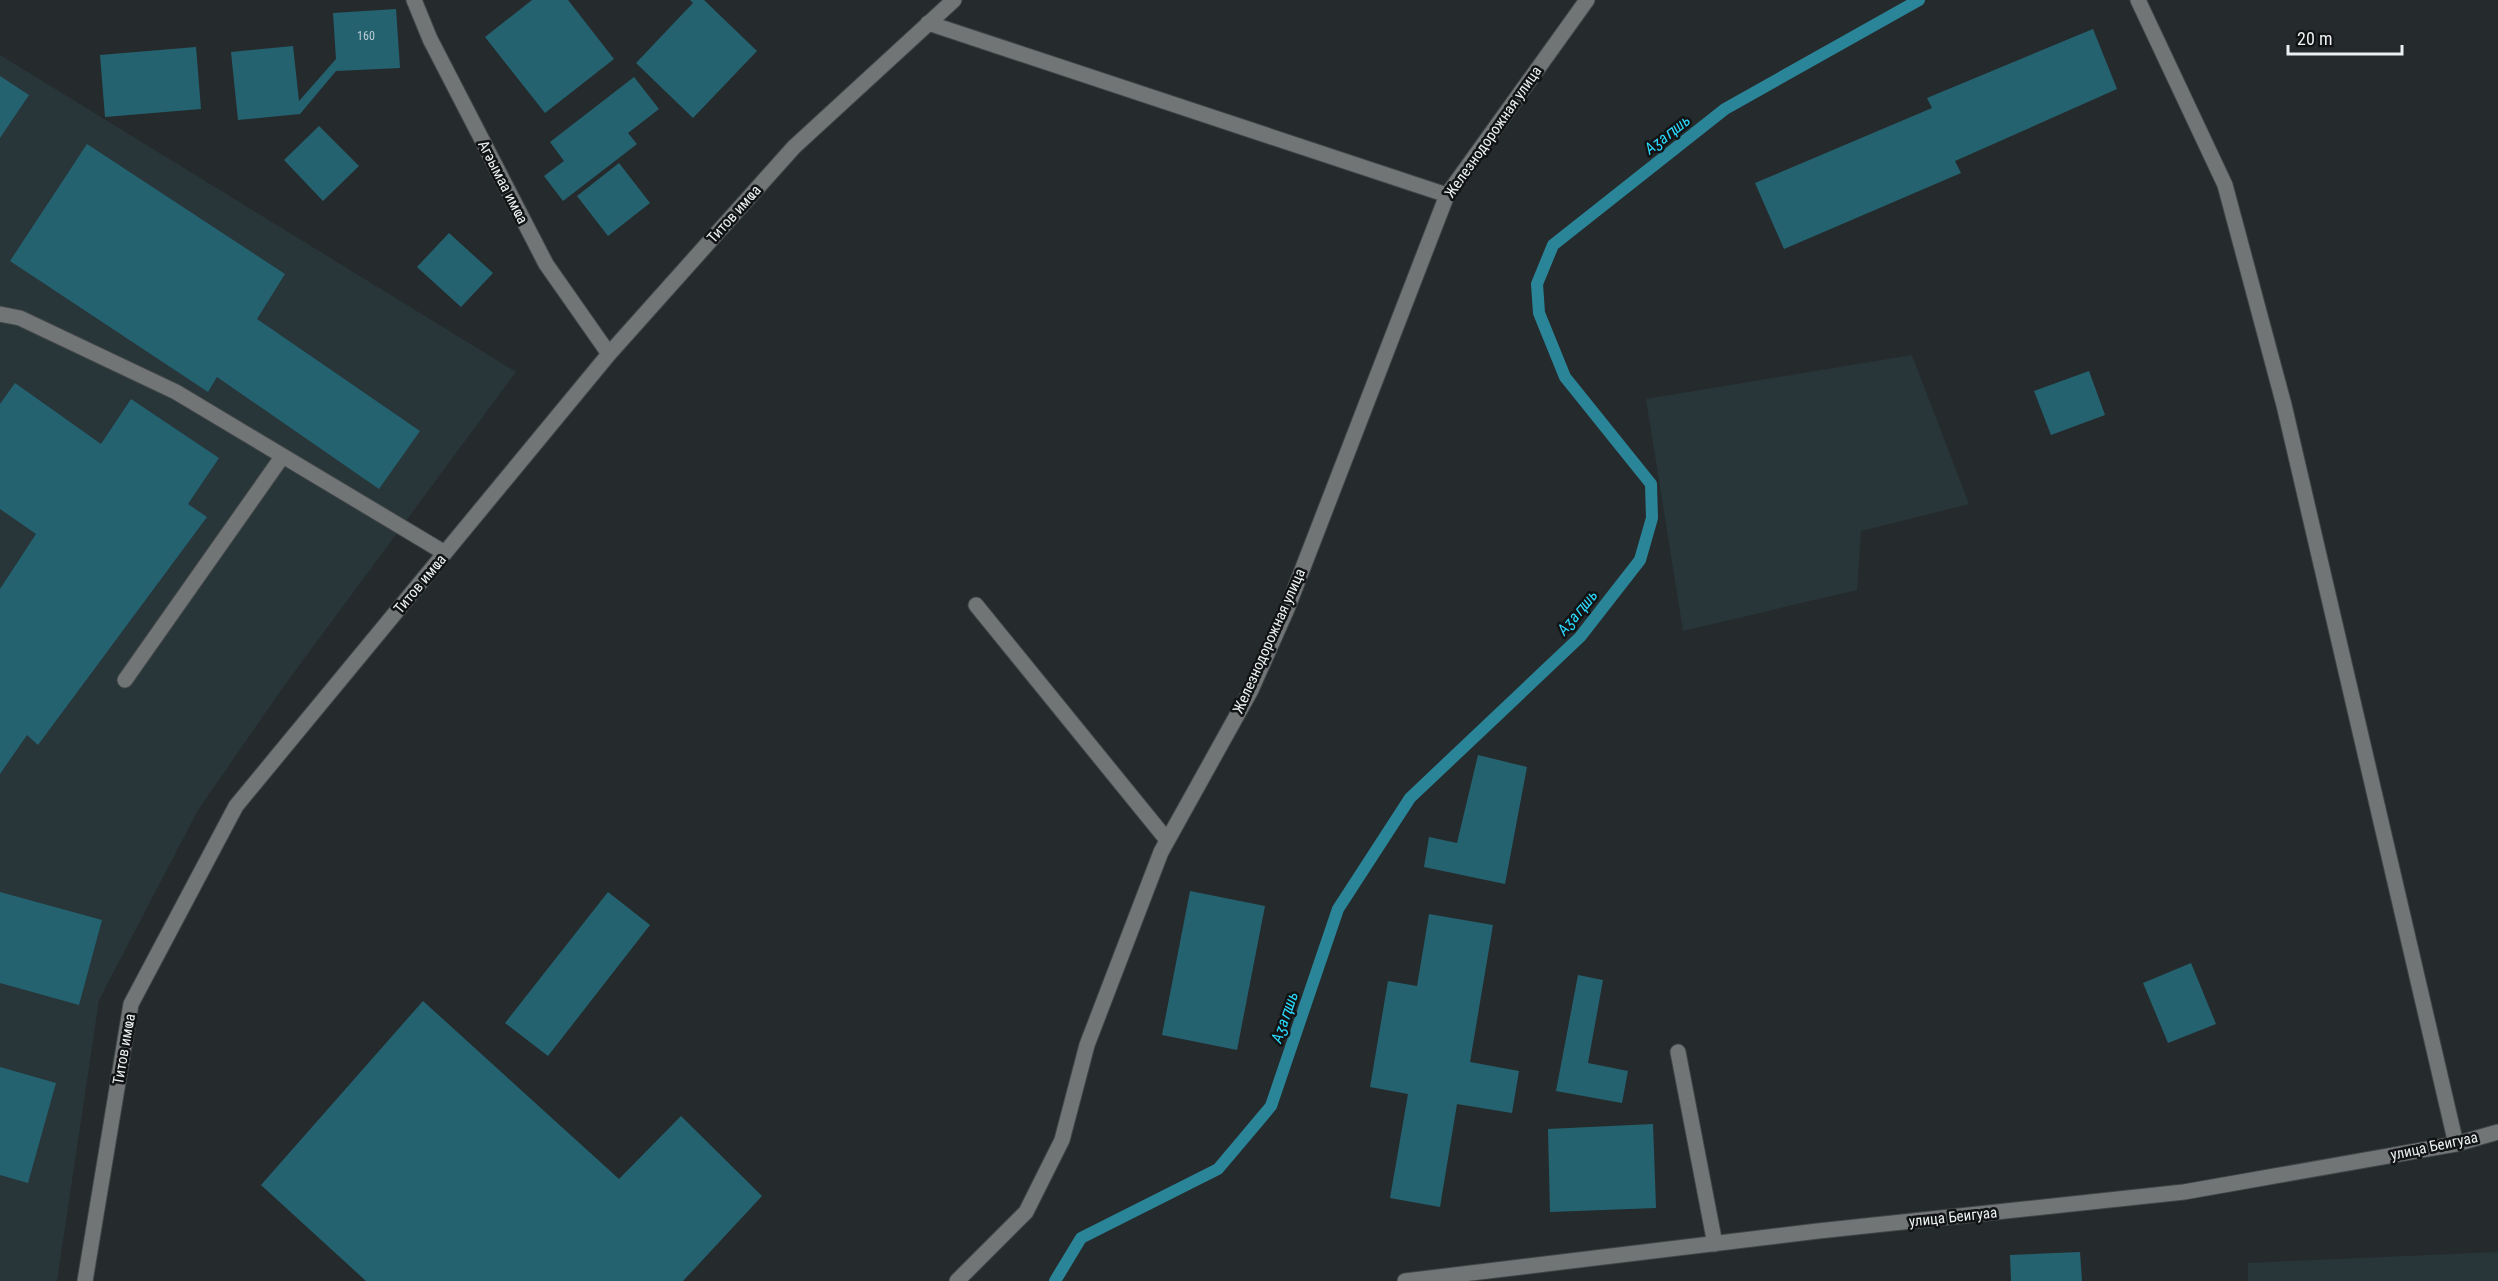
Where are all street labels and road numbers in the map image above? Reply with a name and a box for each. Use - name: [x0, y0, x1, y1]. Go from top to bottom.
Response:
- street label: Железнодорожная улица: [1441, 63, 1545, 201]
- street label: Агәымаа имҩа: [474, 137, 532, 227]
- street label: Титов имҩа: [703, 181, 765, 247]
- street label: Титов имҩа: [390, 551, 450, 617]
- street label: Железнодорожная улица: [1229, 566, 1309, 716]
- street label: Титов имҩа: [109, 1012, 139, 1086]
- street label: улица Беигуаа: [2389, 1128, 2479, 1164]
- street label: улица Беигуаа: [1908, 1203, 1998, 1231]

